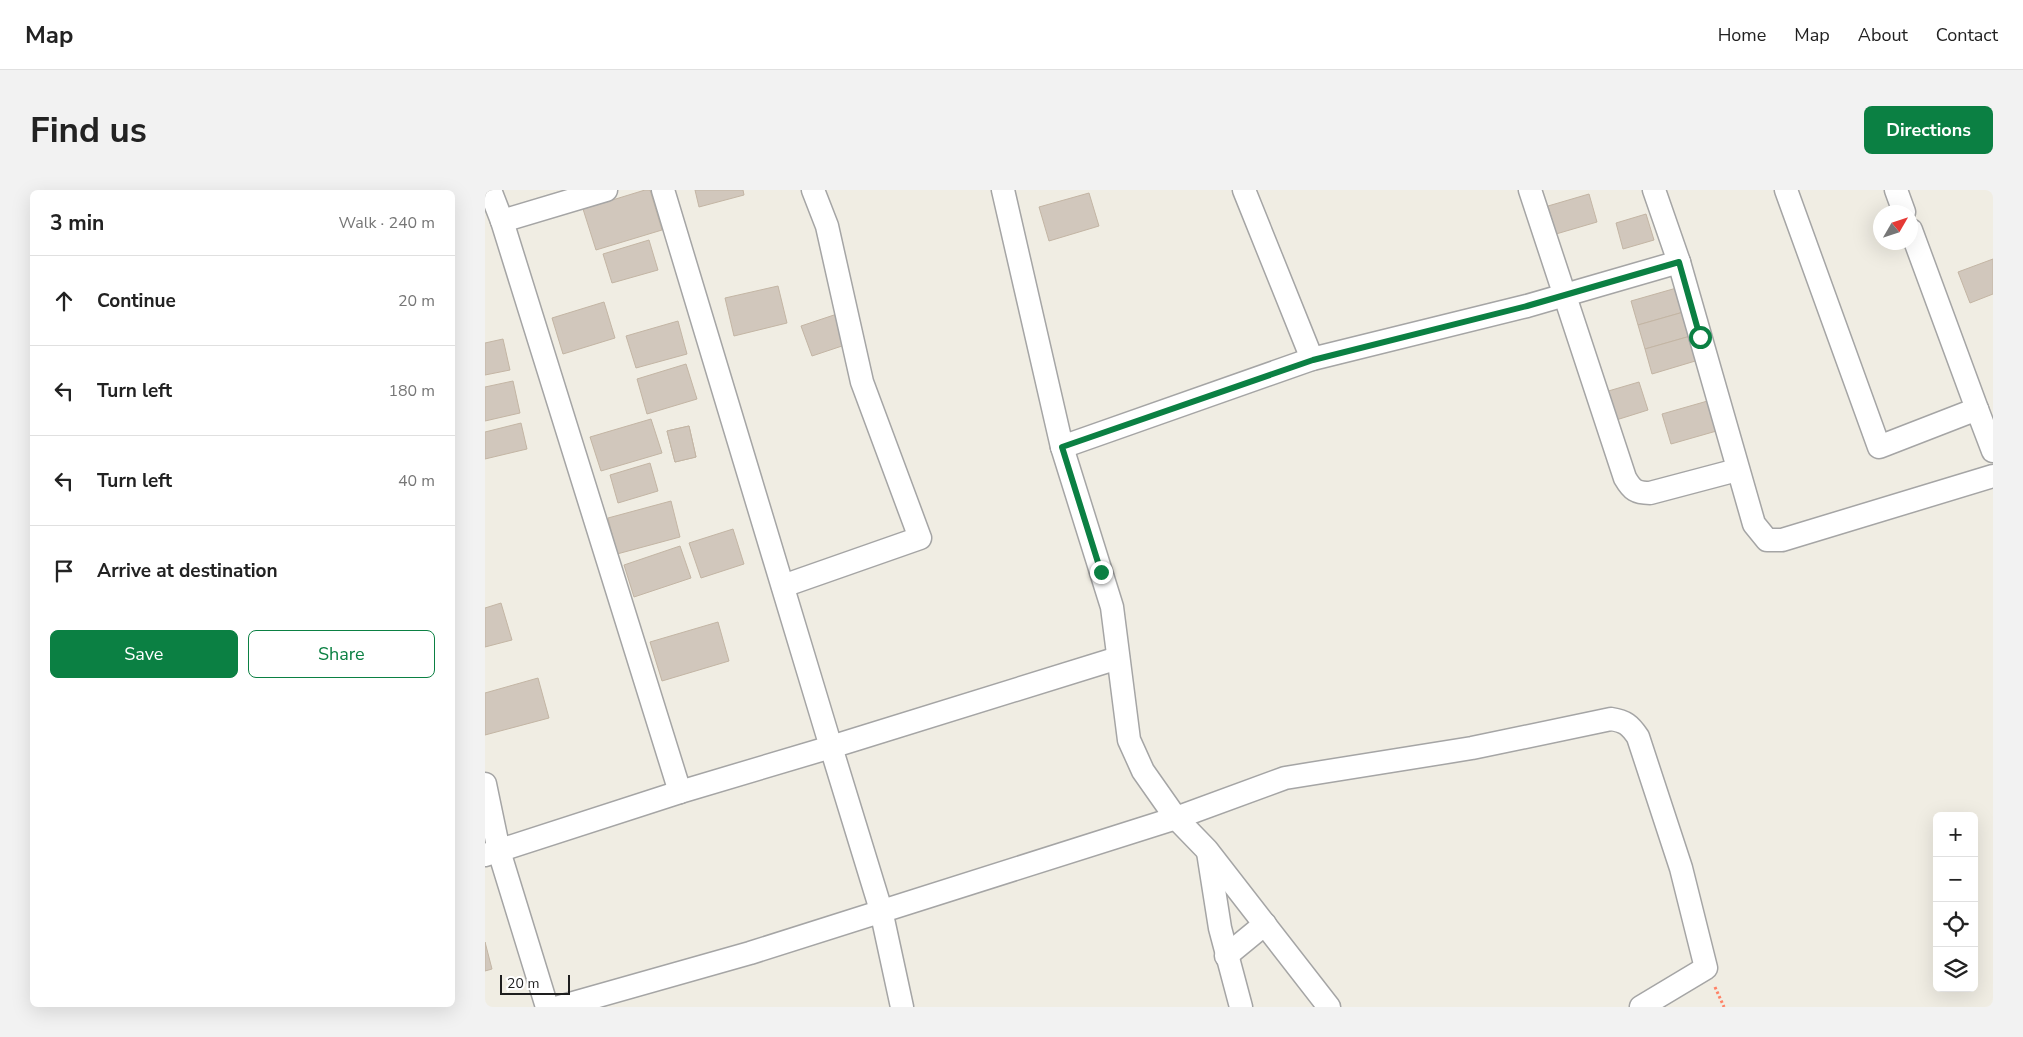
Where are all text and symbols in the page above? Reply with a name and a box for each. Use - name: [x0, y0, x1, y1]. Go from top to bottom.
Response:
- text: Map: [25, 19, 73, 51]
- text: Home: [1718, 23, 1766, 47]
- text: Map: [1794, 23, 1830, 47]
- text: About: [1858, 23, 1908, 47]
- text: Contact: [1936, 23, 1998, 47]
- button: Directions: [1864, 106, 1993, 154]
- text: Find us: [30, 107, 147, 154]
- north arrow: [1873, 205, 1918, 250]
- text: 3 min: [50, 209, 104, 237]
- text: Walk · 240 m: [339, 212, 435, 234]
- icon: ahead: [50, 287, 78, 315]
- text: Continue: [97, 288, 176, 314]
- text: 20 m: [398, 290, 435, 312]
- route start: [1689, 326, 1712, 349]
- icon: left: [50, 377, 78, 405]
- text: Turn left: [97, 378, 172, 404]
- text: 180 m: [388, 380, 435, 402]
- icon: left: [50, 467, 78, 495]
- text: Turn left: [97, 468, 172, 494]
- text: 40 m: [398, 470, 435, 492]
- icon: arrive: [50, 557, 78, 585]
- text: Arrive at destination: [97, 558, 278, 584]
- route end: [1090, 561, 1113, 584]
- button: Save: [50, 630, 238, 678]
- button: Share: [248, 630, 435, 678]
- map controls: [1933, 812, 1978, 992]
- button: +: [1933, 812, 1978, 857]
- button: −: [1933, 857, 1978, 902]
- button: locate: [1933, 902, 1978, 947]
- button: layers: [1933, 947, 1978, 992]
- scale bar: [500, 972, 570, 995]
- text: 20 m: [507, 974, 539, 993]

